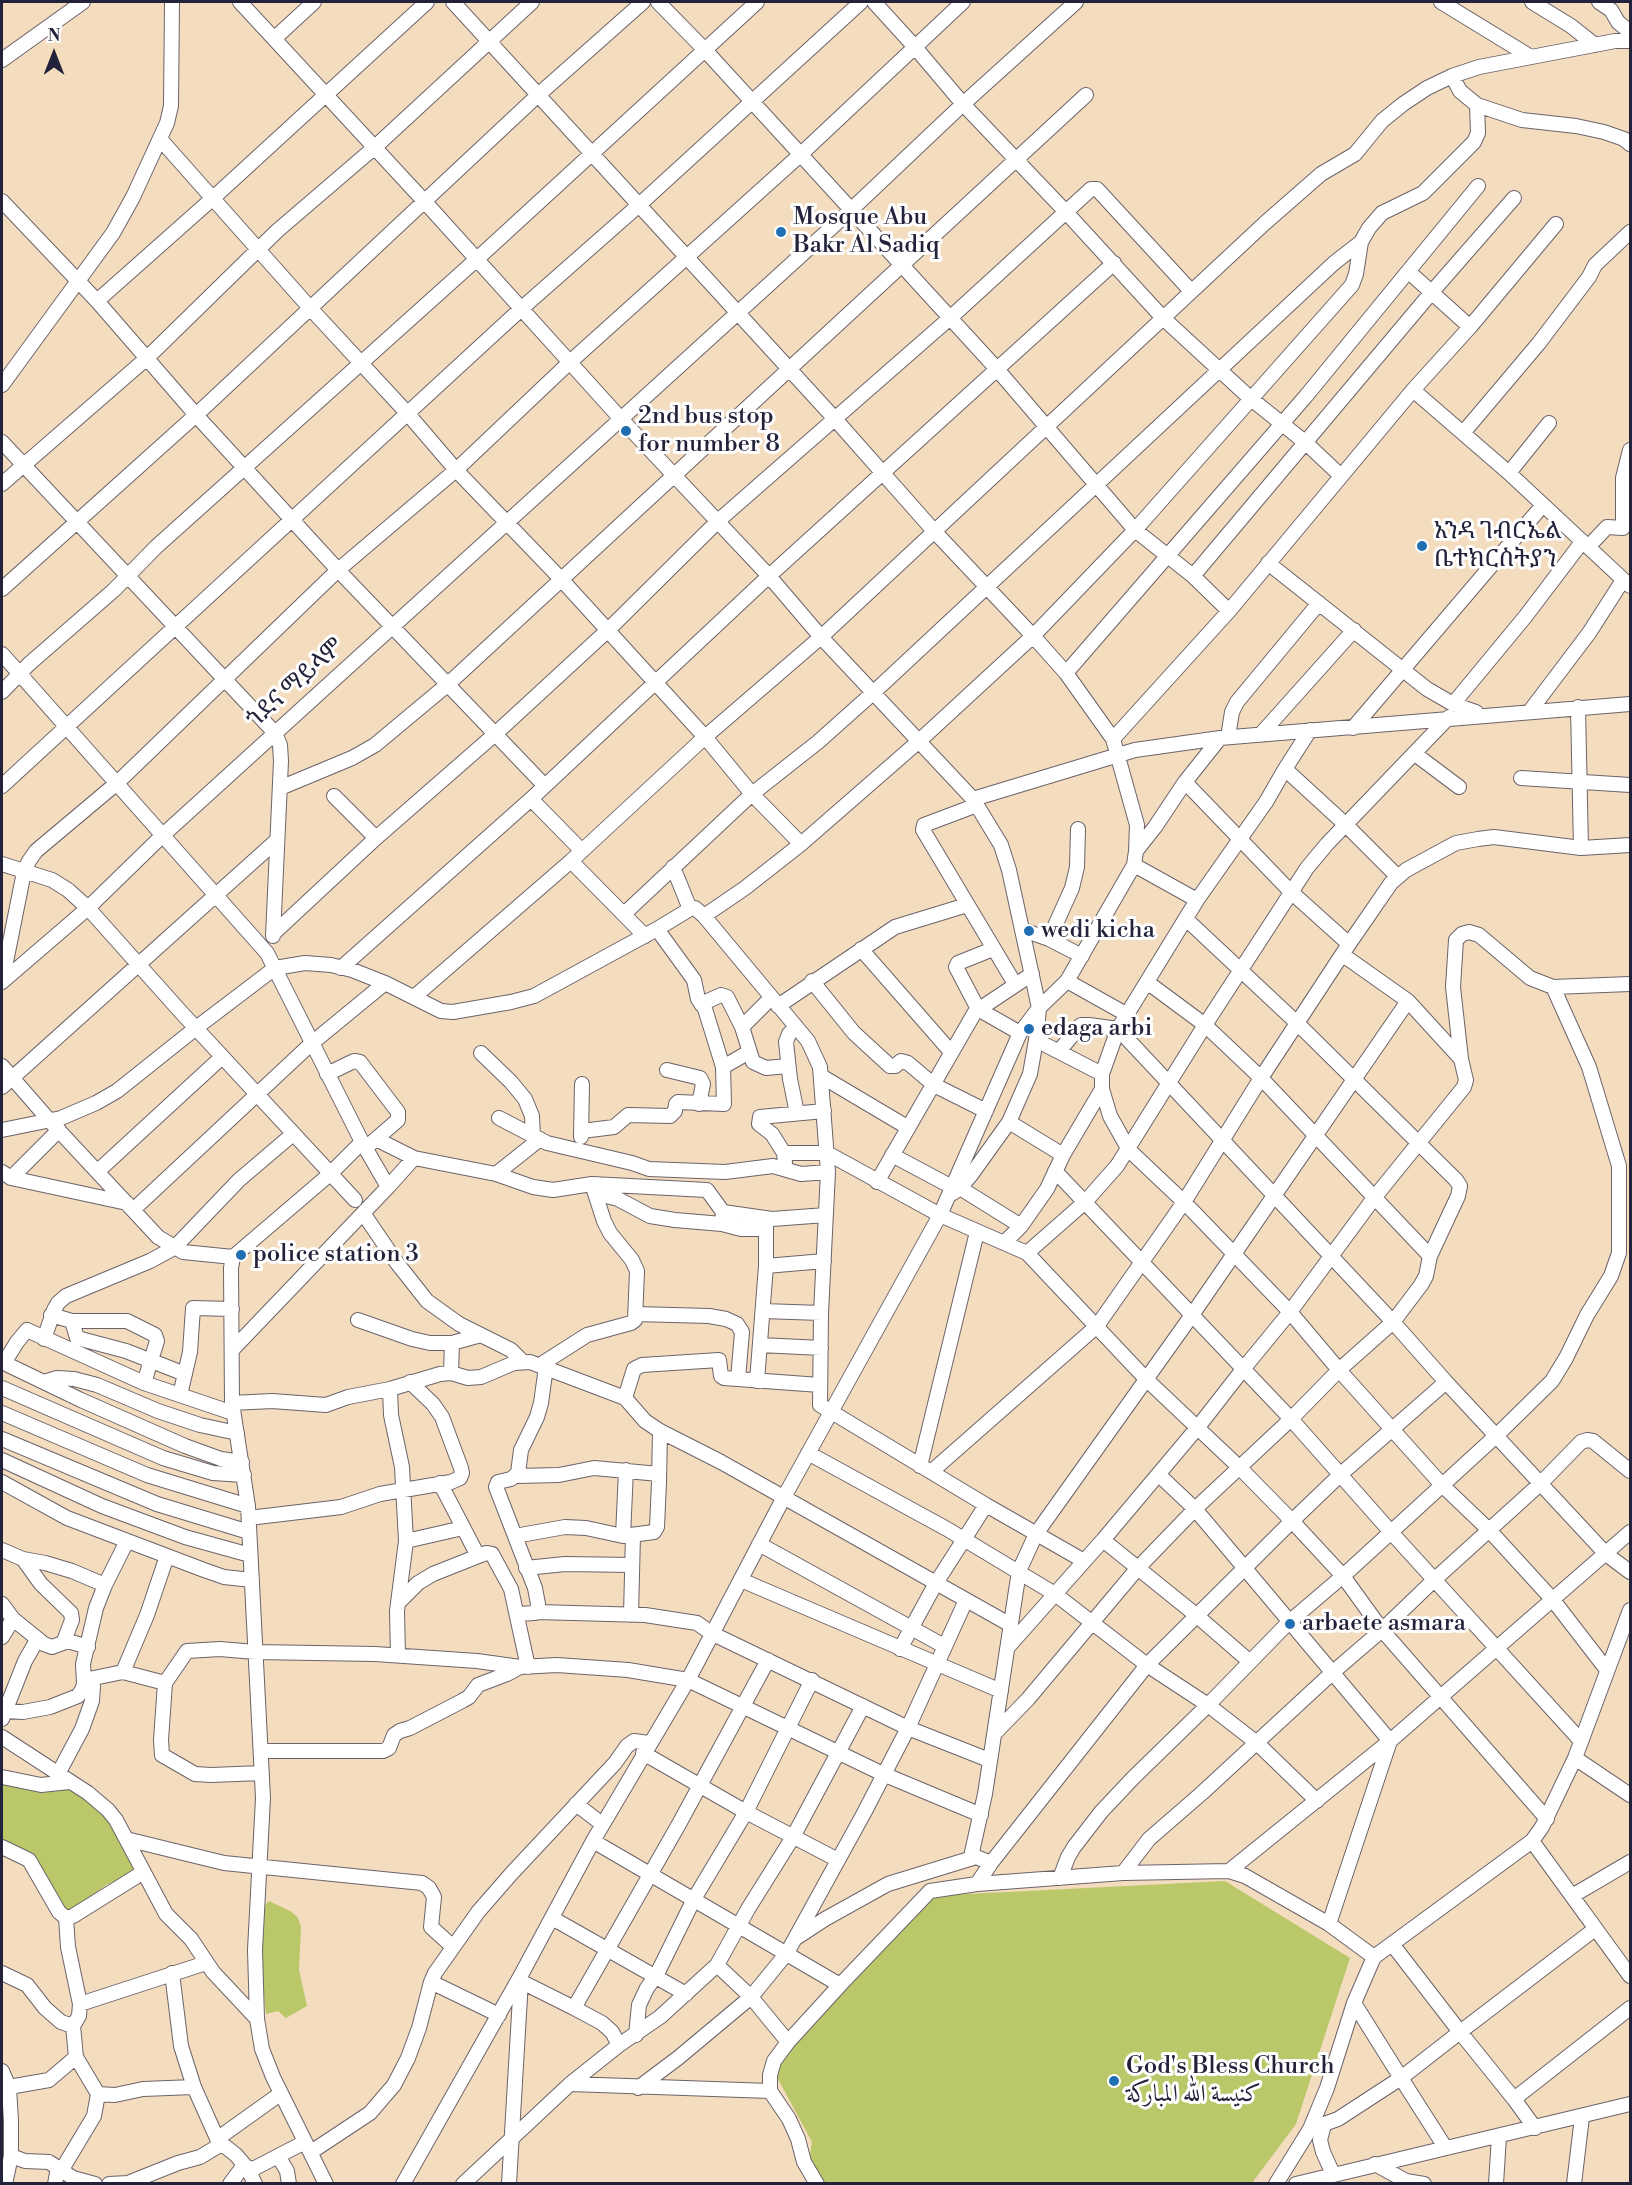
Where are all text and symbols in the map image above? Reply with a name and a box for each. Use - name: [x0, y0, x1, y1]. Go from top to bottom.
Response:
- north arrow: [24, 24, 84, 84]
- text: N: [48, 26, 60, 46]
- place label: Mosque Abu Bakr Al Sadiq: [793, 204, 940, 260]
- marker: Mosque Abu Bakr Al Sadiq: [774, 225, 788, 239]
- place label: 2nd bus stop for number 8: [638, 403, 780, 459]
- marker: 2nd bus stop for number 8: [619, 424, 633, 438]
- place label: አንዳ ገብርኤል ቤተክርስትያን: [1434, 518, 1562, 574]
- marker: አንዳ ገብርኤል ቤተክርስትያን: [1415, 539, 1429, 553]
- street label: ጎደና ማይላም: [242, 633, 350, 735]
- place label: wedi kicha: [1041, 917, 1155, 945]
- marker: wedi kicha: [1022, 924, 1036, 938]
- place label: edaga arbi: [1041, 1015, 1152, 1043]
- marker: edaga arbi: [1022, 1022, 1036, 1036]
- place label: police station 3: [253, 1241, 419, 1269]
- marker: police station 3: [234, 1248, 248, 1262]
- place label: arbaete asmara: [1302, 1610, 1466, 1638]
- marker: arbaete asmara: [1283, 1617, 1297, 1631]
- place label: God's Bless Church كنيسة الله المباركة: [1126, 2053, 1334, 2109]
- marker: God's Bless Church كنيسة الله المباركة: [1107, 2074, 1121, 2088]

